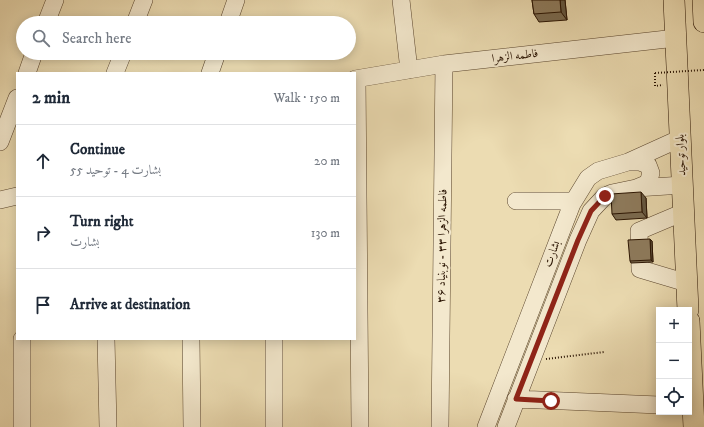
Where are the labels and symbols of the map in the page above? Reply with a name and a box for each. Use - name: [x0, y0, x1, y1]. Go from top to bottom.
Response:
- street label: فاطمه الزهرا: [491, 46, 539, 66]
- street label: بلوار توحید: [672, 134, 690, 176]
- route end: [596, 187, 614, 205]
- street label: فاطمه الزهرا ۳۳ - نوبنیاد ۳۶: [434, 189, 450, 303]
- street label: بشارت: [540, 238, 564, 269]
- route start: [542, 392, 560, 410]

